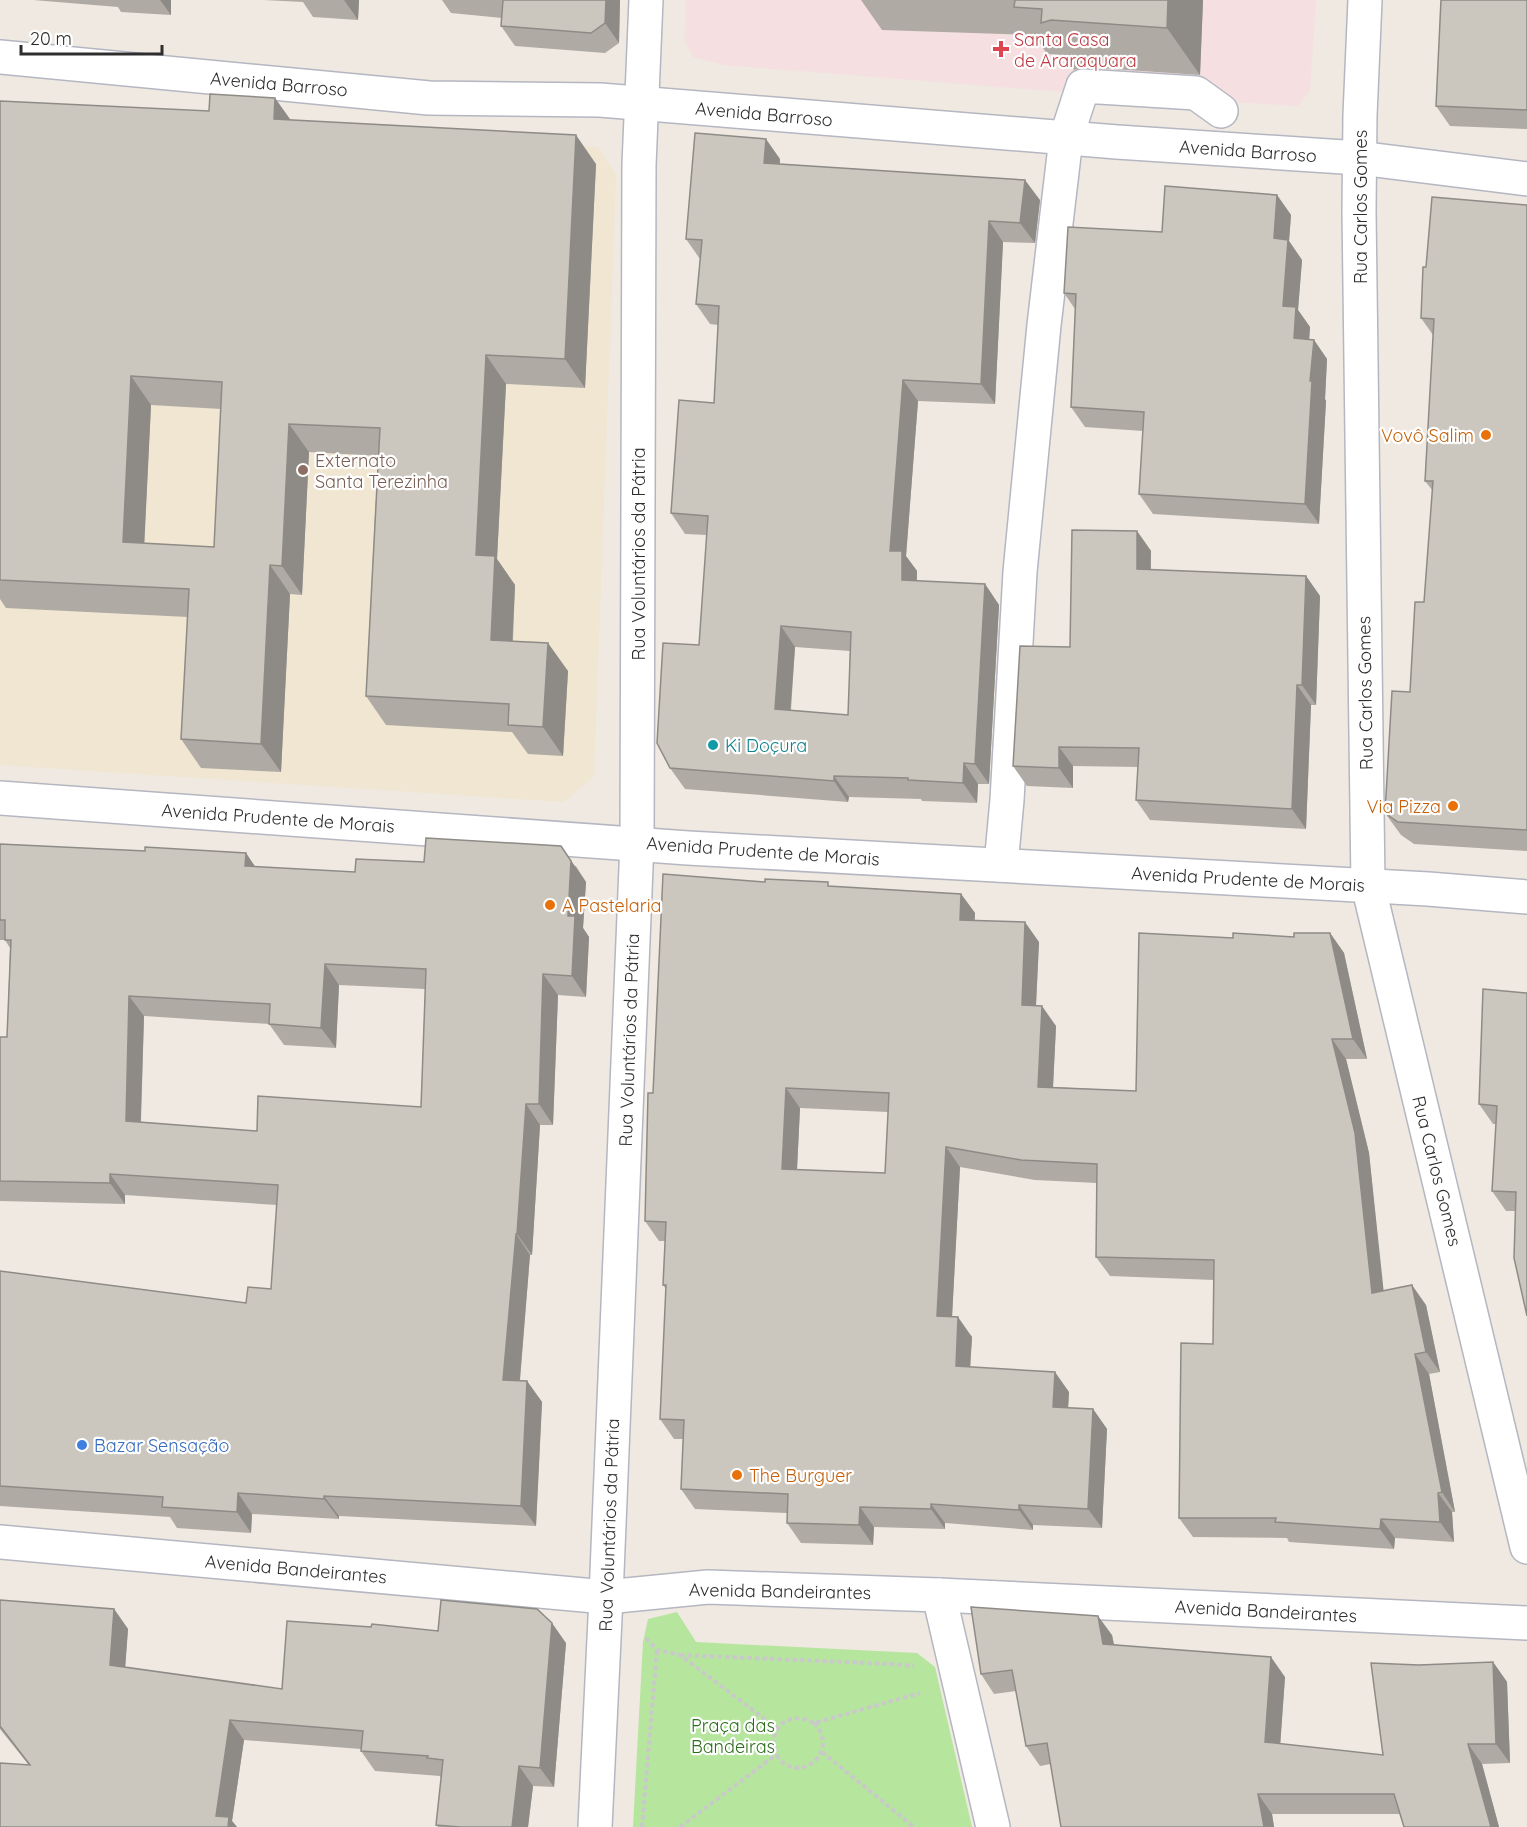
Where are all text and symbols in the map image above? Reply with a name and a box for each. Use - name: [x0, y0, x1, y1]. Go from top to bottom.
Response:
- scale bar: [21, 18, 162, 56]
- text: 20 m: [30, 27, 72, 50]
- place label: Santa Casa de Araraquara: [1014, 28, 1137, 72]
- marker: Santa Casa de Araraquara: [992, 40, 1010, 58]
- street label: Avenida Barroso: [209, 67, 349, 101]
- street label: Avenida Barroso: [694, 97, 834, 131]
- street label: Rua Carlos Gomes: [1349, 130, 1372, 284]
- street label: Avenida Barroso: [1178, 135, 1318, 167]
- place label: Vovô Salim: [1381, 424, 1474, 447]
- marker: Vovô Salim: [1479, 428, 1493, 442]
- street label: Rua Voluntários da Pátria: [627, 447, 650, 661]
- place label: Externato Santa Terezinha: [315, 449, 448, 493]
- marker: Externato Santa Terezinha: [296, 463, 310, 477]
- street label: Rua Carlos Gomes: [1352, 616, 1378, 770]
- place label: Ki Doçura: [725, 734, 807, 757]
- marker: Ki Doçura: [706, 738, 720, 752]
- place label: Via Pizza: [1367, 795, 1441, 818]
- street label: Avenida Prudente de Morais: [161, 798, 395, 838]
- marker: Via Pizza: [1446, 799, 1460, 813]
- street label: Avenida Prudente de Morais: [646, 831, 880, 871]
- street label: Avenida Prudente de Morais: [1131, 861, 1365, 897]
- place label: A Pastelaria: [562, 894, 661, 917]
- marker: A Pastelaria: [543, 898, 557, 912]
- street label: Rua Voluntários da Pátria: [614, 933, 644, 1147]
- street label: Rua Carlos Gomes: [1407, 1093, 1467, 1249]
- street label: Rua Voluntários da Pátria: [594, 1418, 624, 1632]
- place label: Bazar Sensação: [94, 1434, 229, 1457]
- marker: Bazar Sensação: [75, 1438, 89, 1452]
- place label: The Burguer: [749, 1464, 852, 1487]
- marker: The Burguer: [730, 1468, 744, 1482]
- street label: Avenida Bandeirantes: [204, 1550, 388, 1588]
- street label: Avenida Bandeirantes: [689, 1578, 871, 1604]
- street label: Avenida Bandeirantes: [1174, 1595, 1358, 1627]
- park label: Praça das Bandeiras: [691, 1714, 775, 1758]

